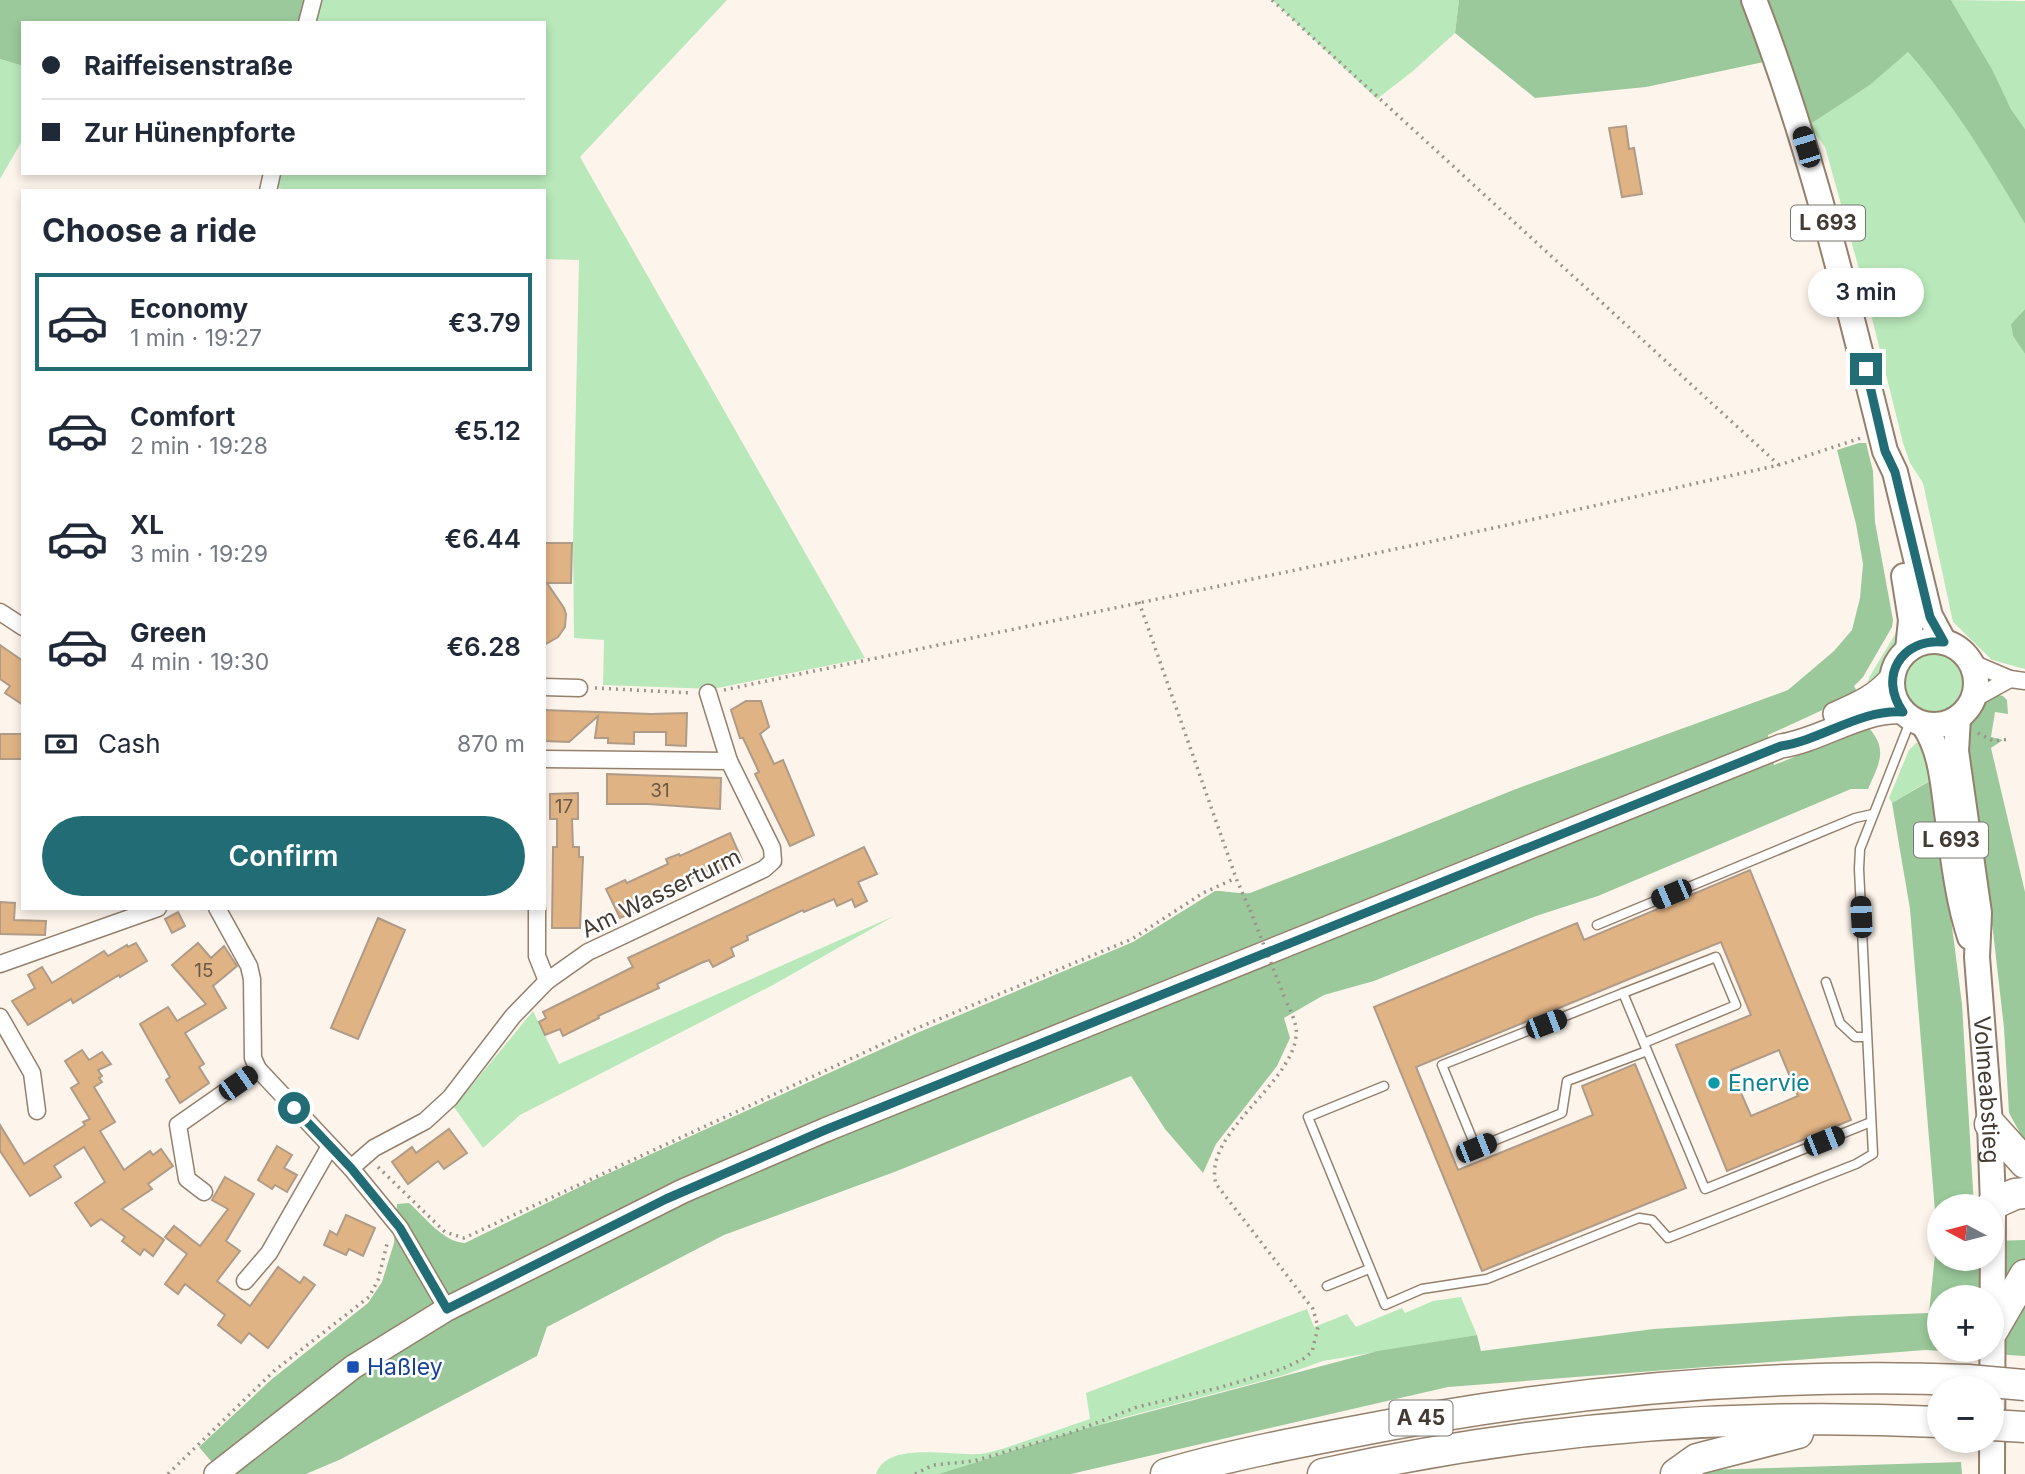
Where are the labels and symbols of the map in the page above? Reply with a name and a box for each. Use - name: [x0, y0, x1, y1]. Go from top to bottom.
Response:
- car: [1790, 124, 1823, 170]
- road number: L 693: [1791, 206, 1865, 241]
- callout: 3 min: [1808, 268, 1924, 316]
- route end: [1850, 353, 1882, 385]
- house number: 31: [650, 779, 670, 802]
- house number: 17: [555, 795, 573, 818]
- road number: L 693: [1914, 822, 1988, 858]
- street label: Am Wasserturm: [577, 842, 745, 944]
- car: [1648, 876, 1695, 912]
- car: [1850, 895, 1873, 939]
- house number: 15: [194, 959, 214, 982]
- car: [1523, 1007, 1570, 1041]
- street label: Volmeabstieg: [1968, 1015, 2005, 1164]
- car: [215, 1062, 262, 1104]
- place label: Enervie: [1728, 1069, 1810, 1097]
- marker: Enervie: [1706, 1075, 1722, 1091]
- route start: [278, 1092, 310, 1124]
- car: [1801, 1123, 1848, 1159]
- car: [1453, 1130, 1500, 1166]
- north arrow: [1927, 1194, 2004, 1270]
- place label: Haßley: [367, 1353, 443, 1381]
- marker: Haßley: [345, 1359, 361, 1375]
- road number: A 45: [1390, 1400, 1452, 1436]

